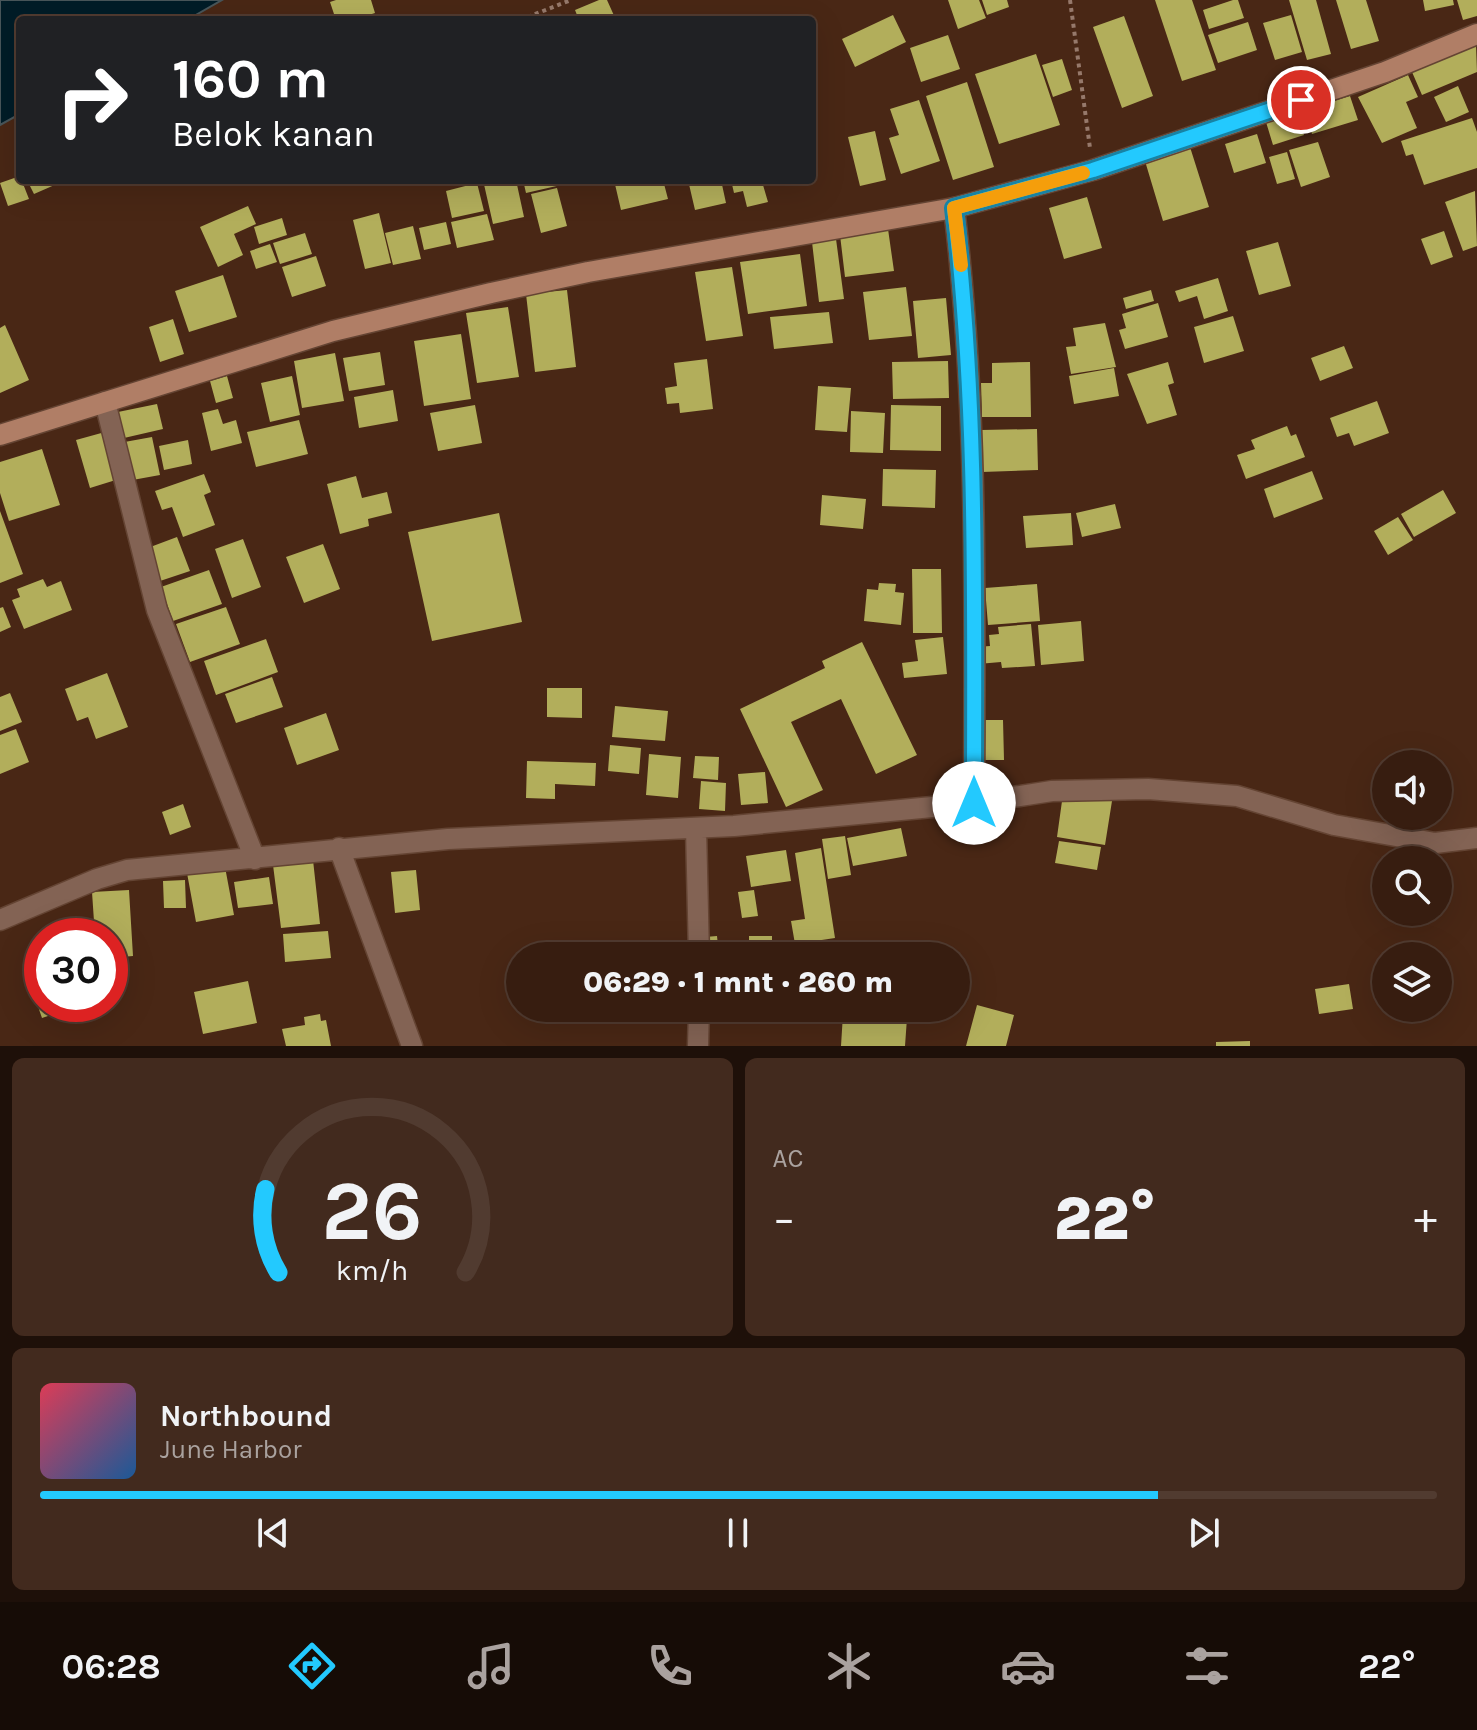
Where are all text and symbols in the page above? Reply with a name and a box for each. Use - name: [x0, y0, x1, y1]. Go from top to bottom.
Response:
- text: 160 m: [172, 46, 329, 111]
- icon: right: [40, 48, 144, 152]
- pin: [1267, 66, 1335, 134]
- icon: arrive: [1279, 78, 1323, 122]
- text: Belok kanan: [172, 113, 375, 155]
- map controls: [1372, 750, 1452, 1022]
- button: sound: [1372, 750, 1452, 830]
- position arrow: [932, 761, 1016, 845]
- button: search: [1372, 846, 1452, 926]
- speed limit sign: 30: [24, 918, 128, 1022]
- button: layers: [1372, 942, 1452, 1022]
- text: 06:29 · 1 mnt · 260 m: [583, 964, 893, 1000]
- text: AC: [773, 1143, 803, 1174]
- text: 26: [322, 1163, 423, 1260]
- text: 22°: [1054, 1184, 1156, 1254]
- text: −: [773, 1193, 796, 1244]
- text: +: [1414, 1193, 1437, 1244]
- text: km/h: [336, 1254, 408, 1287]
- text: Northbound: [160, 1398, 332, 1434]
- text: June Harbor: [160, 1434, 302, 1465]
- icon: previous: [251, 1511, 295, 1555]
- icon: pause: [716, 1511, 760, 1555]
- icon: next: [1182, 1511, 1226, 1555]
- icon: directions: [284, 1638, 340, 1694]
- icon: music: [463, 1638, 519, 1694]
- icon: phone: [642, 1638, 698, 1694]
- icon: climate: [821, 1638, 877, 1694]
- icon: car: [1000, 1638, 1056, 1694]
- icon: filters: [1179, 1638, 1235, 1694]
- text: 06:28: [62, 1645, 161, 1687]
- text: 22°: [1358, 1645, 1415, 1687]

